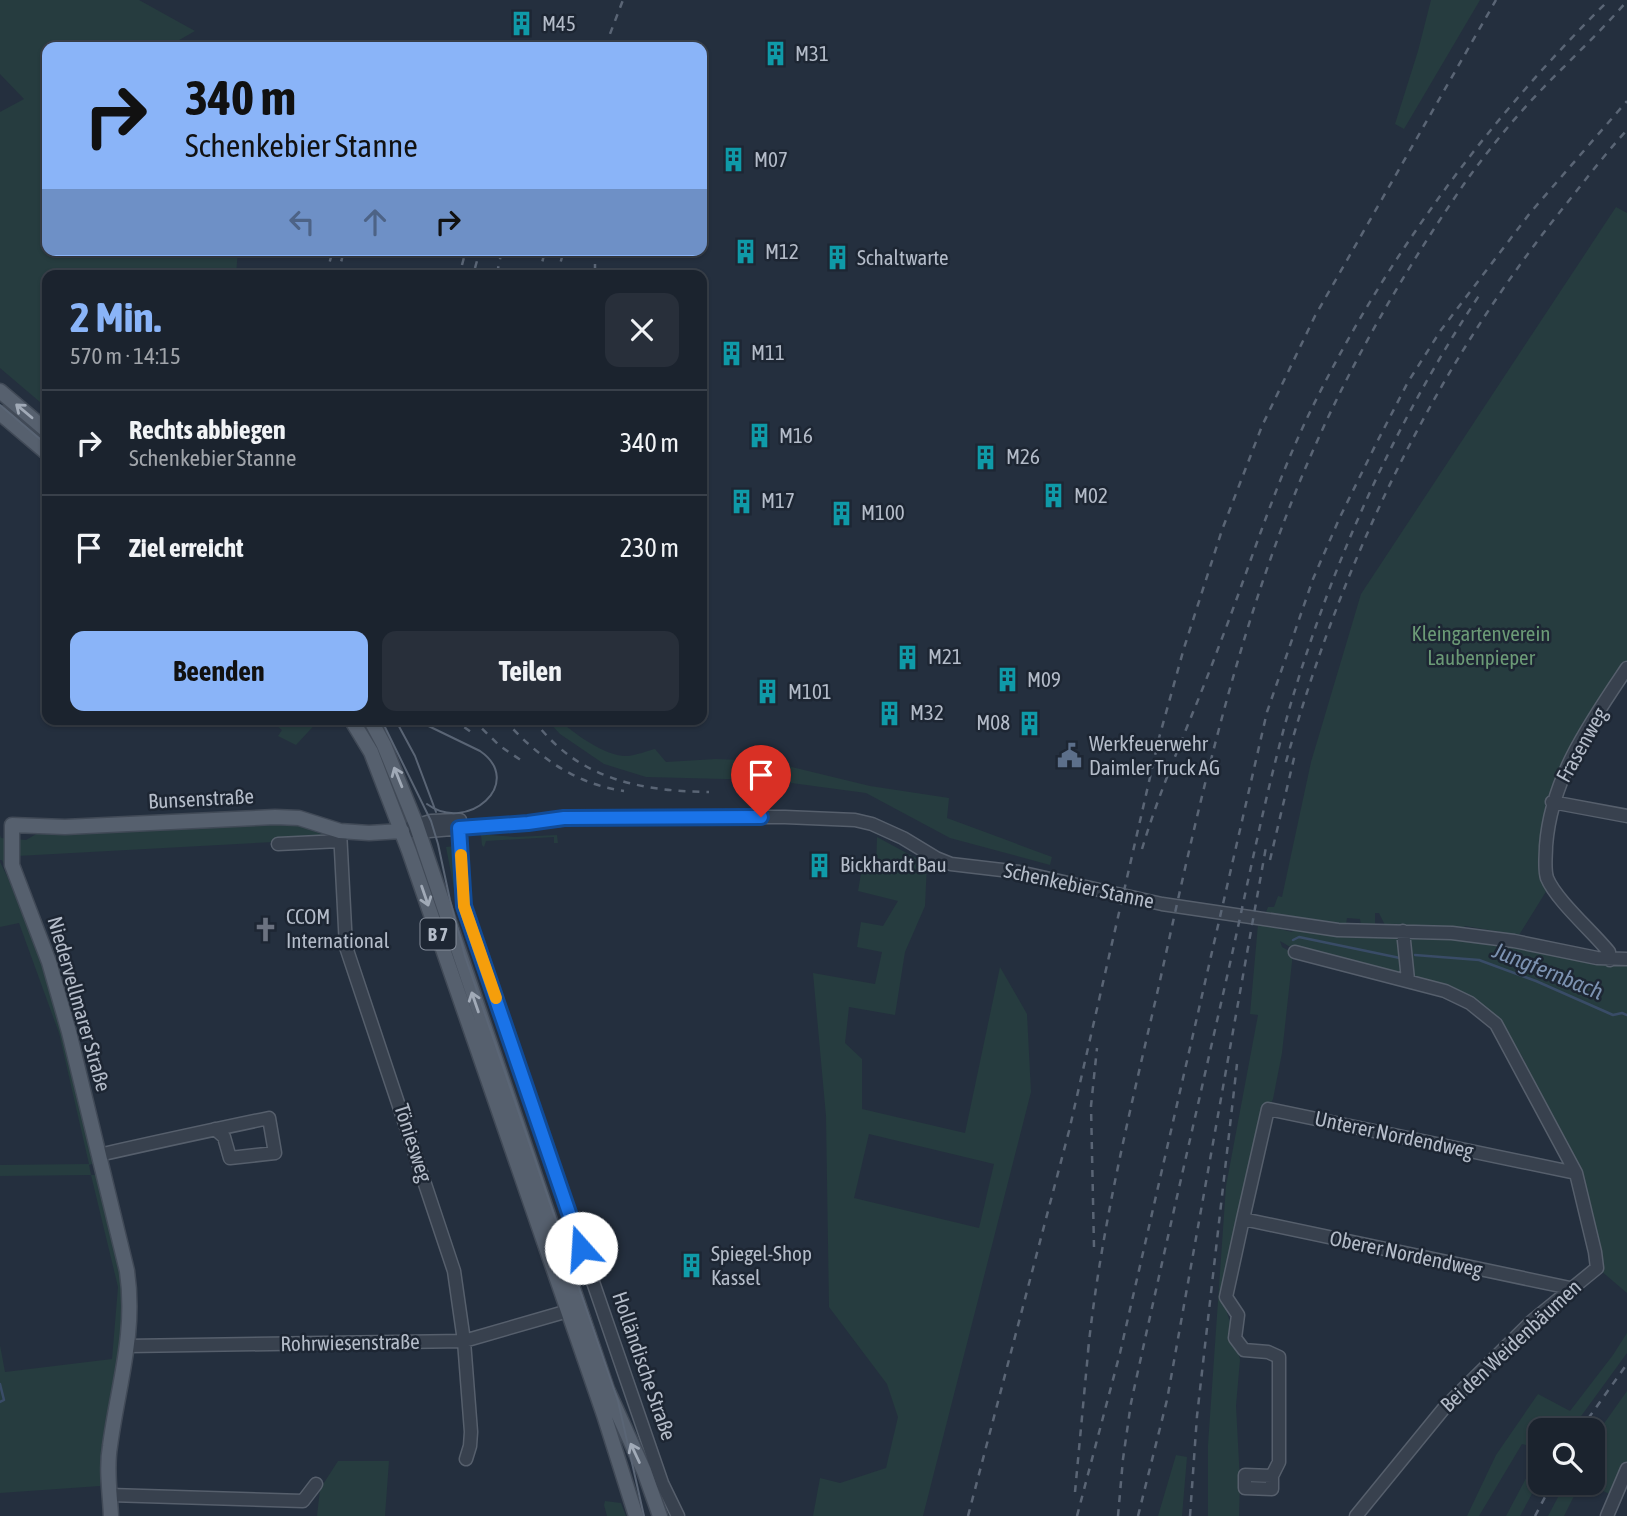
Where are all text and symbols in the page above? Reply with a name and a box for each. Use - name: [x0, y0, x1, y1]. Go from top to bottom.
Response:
- building icon: M45: [508, 10, 536, 38]
- place label: M45: [542, 11, 576, 35]
- building icon: M31: [761, 40, 789, 68]
- place label: M31: [795, 41, 829, 65]
- text: 340 m: [185, 69, 296, 125]
- icon: right: [70, 70, 161, 161]
- text: Schenkebier Stanne: [185, 127, 418, 164]
- building icon: M07: [720, 146, 748, 174]
- place label: M07: [754, 147, 788, 171]
- icon: left: [283, 203, 321, 241]
- icon: ahead: [356, 203, 394, 241]
- icon: right: [429, 203, 467, 241]
- building icon: M12: [731, 238, 759, 266]
- place label: M12: [765, 239, 799, 263]
- building icon: Schaltwarte: [823, 244, 851, 272]
- place label: Schaltwarte: [857, 245, 949, 269]
- text: 2 Min.: [70, 293, 161, 341]
- button: close: [605, 293, 679, 367]
- building icon: M11: [717, 339, 745, 367]
- place label: M11: [751, 340, 785, 364]
- text: 570 m · 14:15: [70, 343, 181, 369]
- one-way arrow: [15, 403, 33, 419]
- text: Rechts abbiegen: [129, 415, 286, 445]
- building icon: M16: [745, 422, 773, 450]
- place label: M16: [779, 423, 813, 447]
- icon: right: [70, 424, 108, 462]
- text: 340 m: [620, 428, 679, 458]
- building icon: M26: [972, 443, 1000, 471]
- place label: M26: [1006, 444, 1040, 468]
- text: Schenkebier Stanne: [129, 445, 296, 471]
- building icon: M02: [1040, 482, 1068, 510]
- place label: M02: [1074, 483, 1108, 507]
- building icon: M17: [727, 487, 755, 515]
- place label: M17: [761, 488, 795, 512]
- building icon: M100: [827, 499, 855, 527]
- place label: M100: [861, 500, 905, 524]
- icon: arrive: [70, 529, 108, 567]
- text: Ziel erreicht: [129, 533, 244, 563]
- text: 230 m: [620, 533, 679, 563]
- park label: Kleingartenverein Laubenpieper: [1412, 621, 1550, 669]
- button: Beenden: [70, 631, 368, 711]
- button: Teilen: [382, 631, 679, 711]
- building icon: M21: [894, 643, 922, 671]
- place label: M21: [928, 644, 962, 668]
- building icon: M09: [993, 666, 1021, 694]
- place label: M09: [1027, 667, 1061, 691]
- building icon: M101: [754, 678, 782, 706]
- place label: M101: [788, 679, 832, 703]
- building icon: M32: [876, 699, 904, 727]
- place label: M32: [910, 700, 944, 724]
- street label: Frasenweg: [1551, 703, 1611, 786]
- building icon: M08: [1016, 709, 1044, 737]
- place label: M08: [976, 710, 1010, 734]
- place label: Werkfeuerwehr Daimler Truck AG: [1089, 731, 1220, 779]
- public building icon: Werkfeuerwehr Daimler Truck AG: [1055, 742, 1083, 770]
- pin: [731, 745, 791, 817]
- icon: arrive: [742, 756, 780, 794]
- one-way arrow: [390, 766, 403, 788]
- street label: Bunsenstraße: [147, 783, 254, 813]
- building icon: Bickhardt Bau: [806, 851, 834, 879]
- place label: Bickhardt Bau: [840, 852, 947, 876]
- street label: Schenkebier Stanne: [1002, 857, 1156, 913]
- one-way arrow: [420, 884, 432, 906]
- place label: CCOM International: [286, 904, 390, 952]
- street label: Niedervellmarer Straße: [43, 913, 116, 1094]
- church icon: CCOM International: [252, 915, 280, 943]
- road number: B 7: [420, 918, 456, 950]
- water label: Jungfernbach: [1488, 937, 1607, 1005]
- one-way arrow: [468, 991, 480, 1013]
- street label: Töniesweg: [390, 1101, 438, 1185]
- street label: Unterer Nordendweg: [1313, 1105, 1476, 1163]
- position arrow: [544, 1211, 618, 1285]
- street label: Oberer Nordendweg: [1328, 1225, 1485, 1281]
- place label: Spiegel-Shop Kassel: [711, 1241, 812, 1289]
- building icon: Spiegel-Shop Kassel: [677, 1252, 705, 1280]
- street label: Bei den Weidenbäumen: [1435, 1274, 1585, 1416]
- street label: Holländische Straße: [608, 1288, 682, 1443]
- street label: Rohrwiesenstraße: [280, 1329, 420, 1355]
- map controls: [1528, 1418, 1605, 1495]
- button: search: [1528, 1418, 1605, 1495]
- one-way arrow: [628, 1442, 641, 1463]

